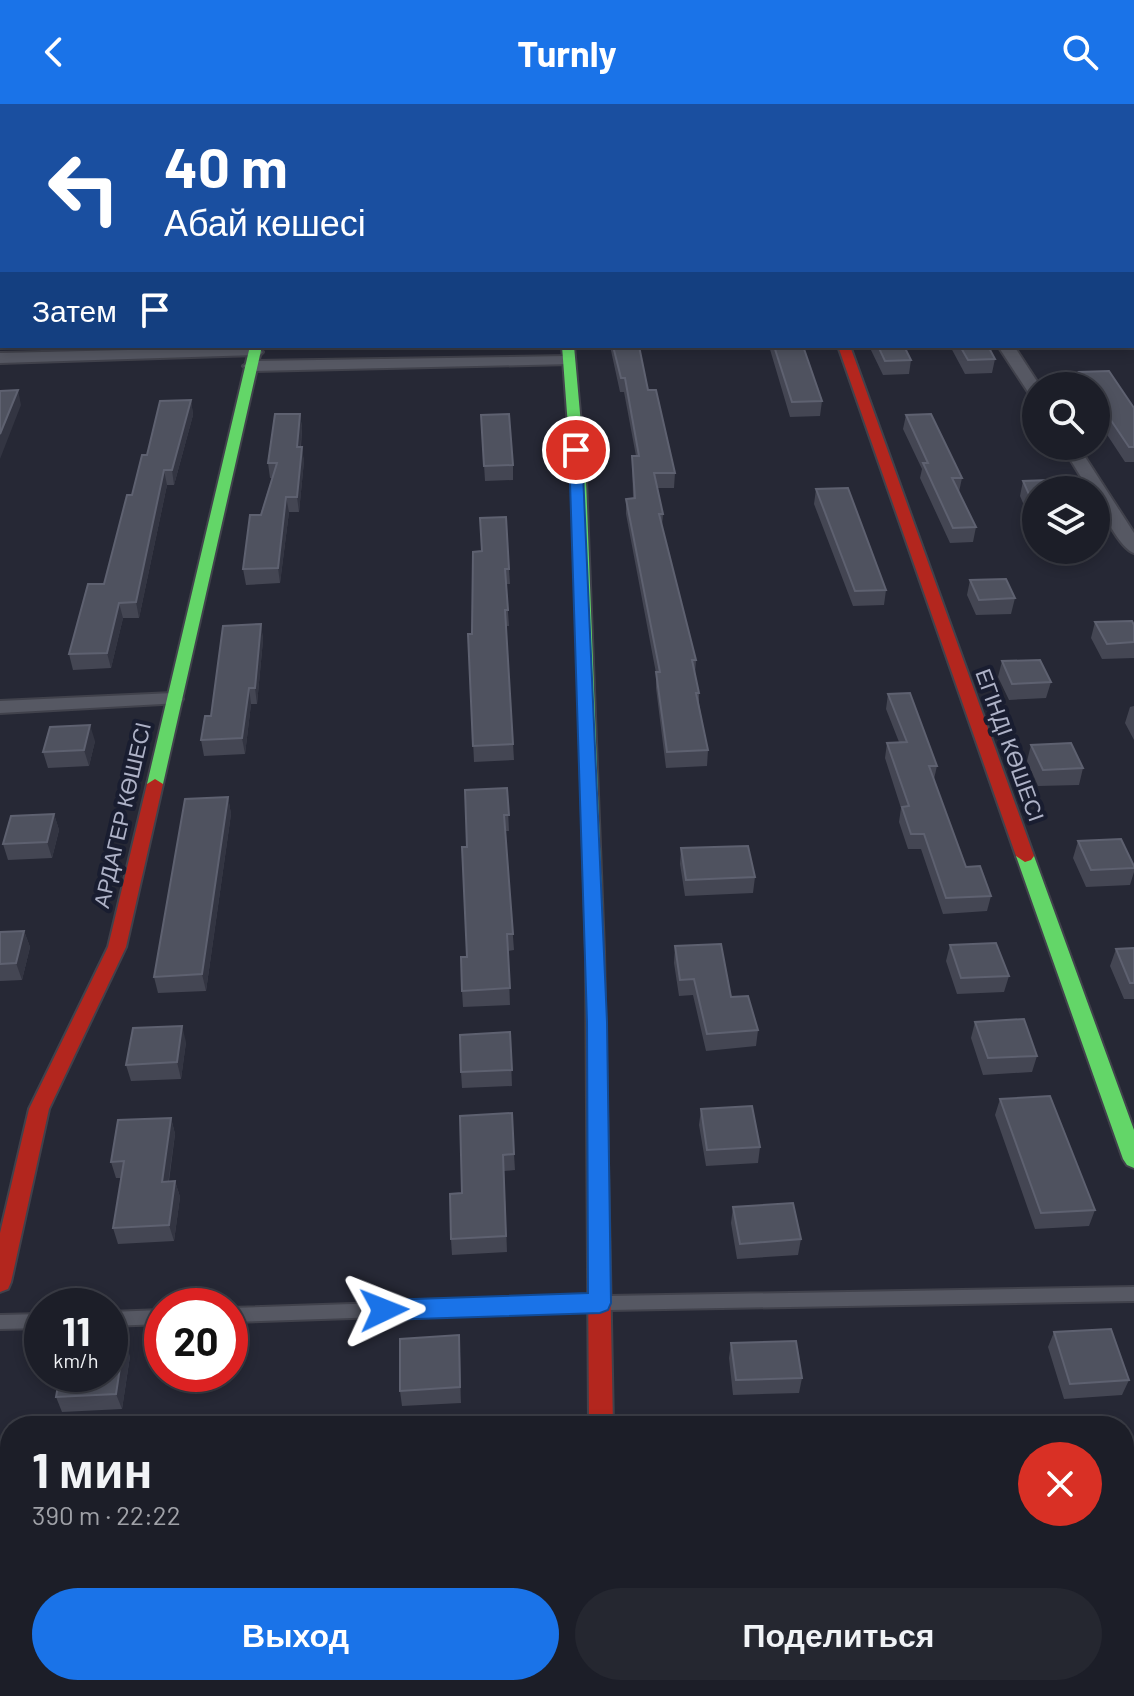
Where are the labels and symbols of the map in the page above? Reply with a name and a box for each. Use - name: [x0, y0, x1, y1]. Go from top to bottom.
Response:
- pin: [542, 416, 610, 484]
- street label: ЕГІНДІ КӨШЕСІ: [970, 665, 1051, 825]
- street label: АРДАГЕР КӨШЕСІ: [87, 719, 156, 910]
- position arrow: [342, 1268, 426, 1352]
- speed limit sign: 20: [144, 1288, 248, 1392]

